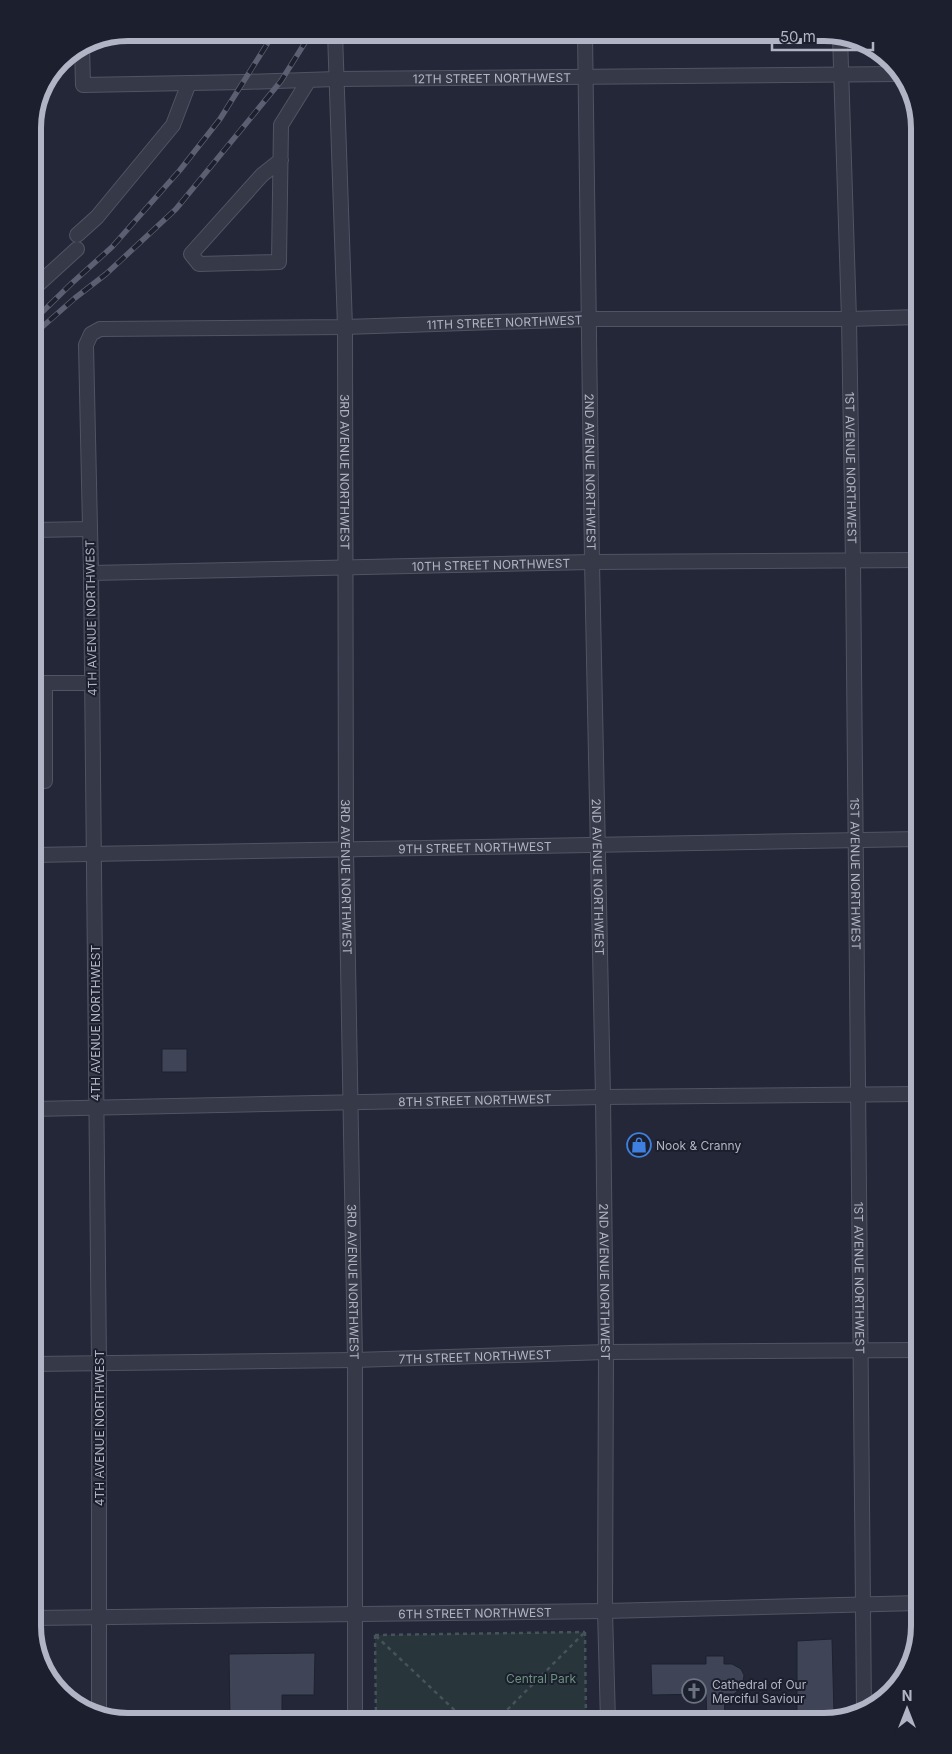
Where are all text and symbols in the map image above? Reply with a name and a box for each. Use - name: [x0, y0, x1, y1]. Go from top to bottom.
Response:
- scale bar: [772, 20, 873, 52]
- text: 50 m: [780, 27, 816, 46]
- street label: 12TH STREET NORTHWEST: [413, 69, 571, 86]
- street label: 11TH STREET NORTHWEST: [426, 312, 583, 332]
- street label: 1ST AVENUE NORTHWEST: [843, 392, 860, 544]
- street label: 2ND AVENUE NORTHWEST: [582, 393, 599, 551]
- street label: 3RD AVENUE NORTHWEST: [338, 394, 353, 550]
- street label: 4TH AVENUE NORTHWEST: [82, 539, 100, 696]
- street label: 10TH STREET NORTHWEST: [412, 555, 571, 573]
- street label: 2ND AVENUE NORTHWEST: [589, 798, 608, 956]
- street label: 1ST AVENUE NORTHWEST: [848, 798, 864, 950]
- street label: 3RD AVENUE NORTHWEST: [338, 799, 355, 955]
- street label: 9TH STREET NORTHWEST: [398, 838, 552, 856]
- street label: 4TH AVENUE NORTHWEST: [88, 945, 103, 1101]
- street label: 8TH STREET NORTHWEST: [398, 1091, 552, 1109]
- shop icon: Nook & Cranny: [626, 1132, 652, 1158]
- place label: Nook & Cranny: [656, 1138, 742, 1153]
- street label: 1ST AVENUE NORTHWEST: [852, 1202, 868, 1354]
- street label: 2ND AVENUE NORTHWEST: [597, 1203, 614, 1361]
- street label: 3RD AVENUE NORTHWEST: [345, 1204, 362, 1360]
- street label: 7TH STREET NORTHWEST: [398, 1346, 552, 1366]
- street label: 4TH AVENUE NORTHWEST: [92, 1350, 107, 1506]
- street label: 6TH STREET NORTHWEST: [398, 1604, 552, 1621]
- park label: Central Park: [506, 1671, 576, 1686]
- place label: Cathedral of Our Merciful Saviour: [712, 1677, 807, 1706]
- church icon: Cathedral of Our Merciful Saviour: [681, 1678, 707, 1704]
- north arrow: [882, 1684, 932, 1734]
- text: N: [902, 1687, 912, 1704]

